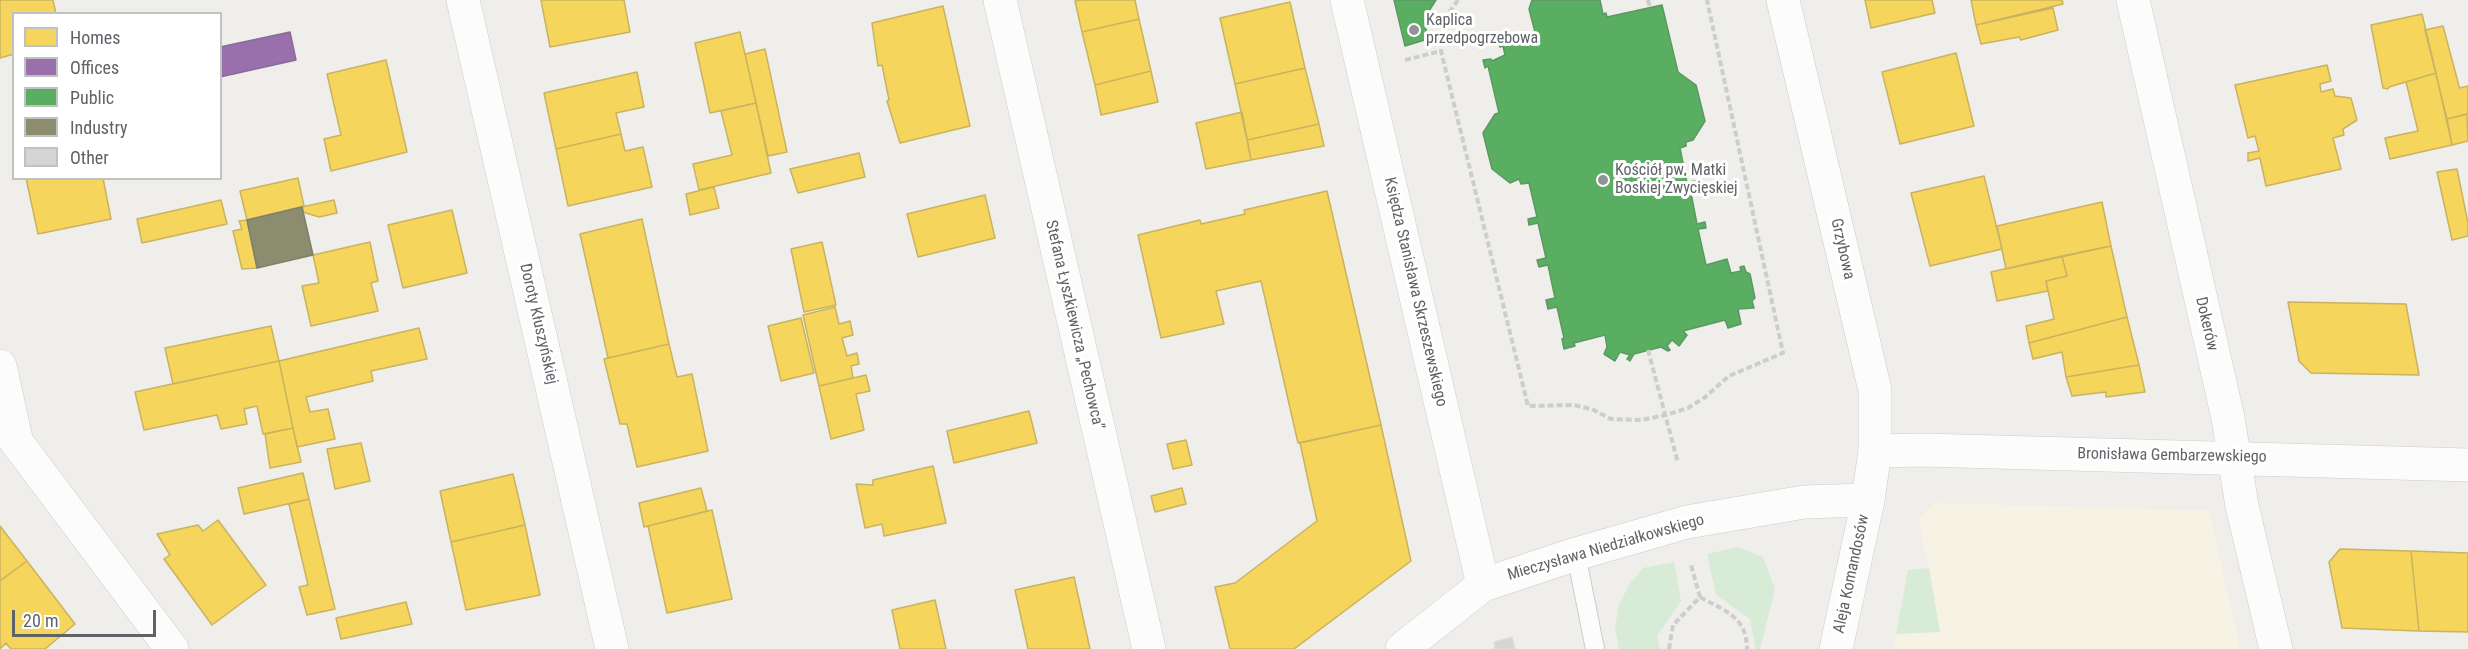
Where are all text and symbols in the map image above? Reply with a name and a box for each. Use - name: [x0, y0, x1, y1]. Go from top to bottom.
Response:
- place label: Kaplica przedpogrzebowa: [1426, 11, 1538, 49]
- legend: [12, 12, 222, 180]
- marker: Kaplica przedpogrzebowa: [1407, 23, 1421, 37]
- text: Homes: [70, 27, 120, 48]
- text: Offices: [70, 57, 119, 78]
- text: Public: [70, 87, 114, 108]
- text: Industry: [70, 117, 128, 138]
- text: Other: [70, 147, 109, 168]
- place label: Kościół pw. Matki Boskiej Zwycięskiej: [1615, 161, 1738, 199]
- marker: Kościół pw. Matki Boskiej Zwycięskiej: [1596, 173, 1610, 187]
- street label: Księdza Stanisława Skrzeszewskiego: [1379, 175, 1451, 409]
- street label: Grzybowa: [1826, 217, 1858, 281]
- street label: Stefana Łyszkiewicza „Pechowca”: [1041, 219, 1107, 431]
- street label: Doroty Kłuszyńskiej: [515, 262, 561, 386]
- street label: Dokerów: [2190, 295, 2222, 353]
- street label: Bronisława Gembarzewskiego: [2077, 445, 2267, 467]
- street label: Mieczysława Niedziałkowskiego: [1505, 511, 1707, 585]
- street label: Aleja Komandosów: [1830, 513, 1874, 635]
- scale bar: [15, 598, 159, 636]
- text: 20 m: [23, 610, 58, 631]

